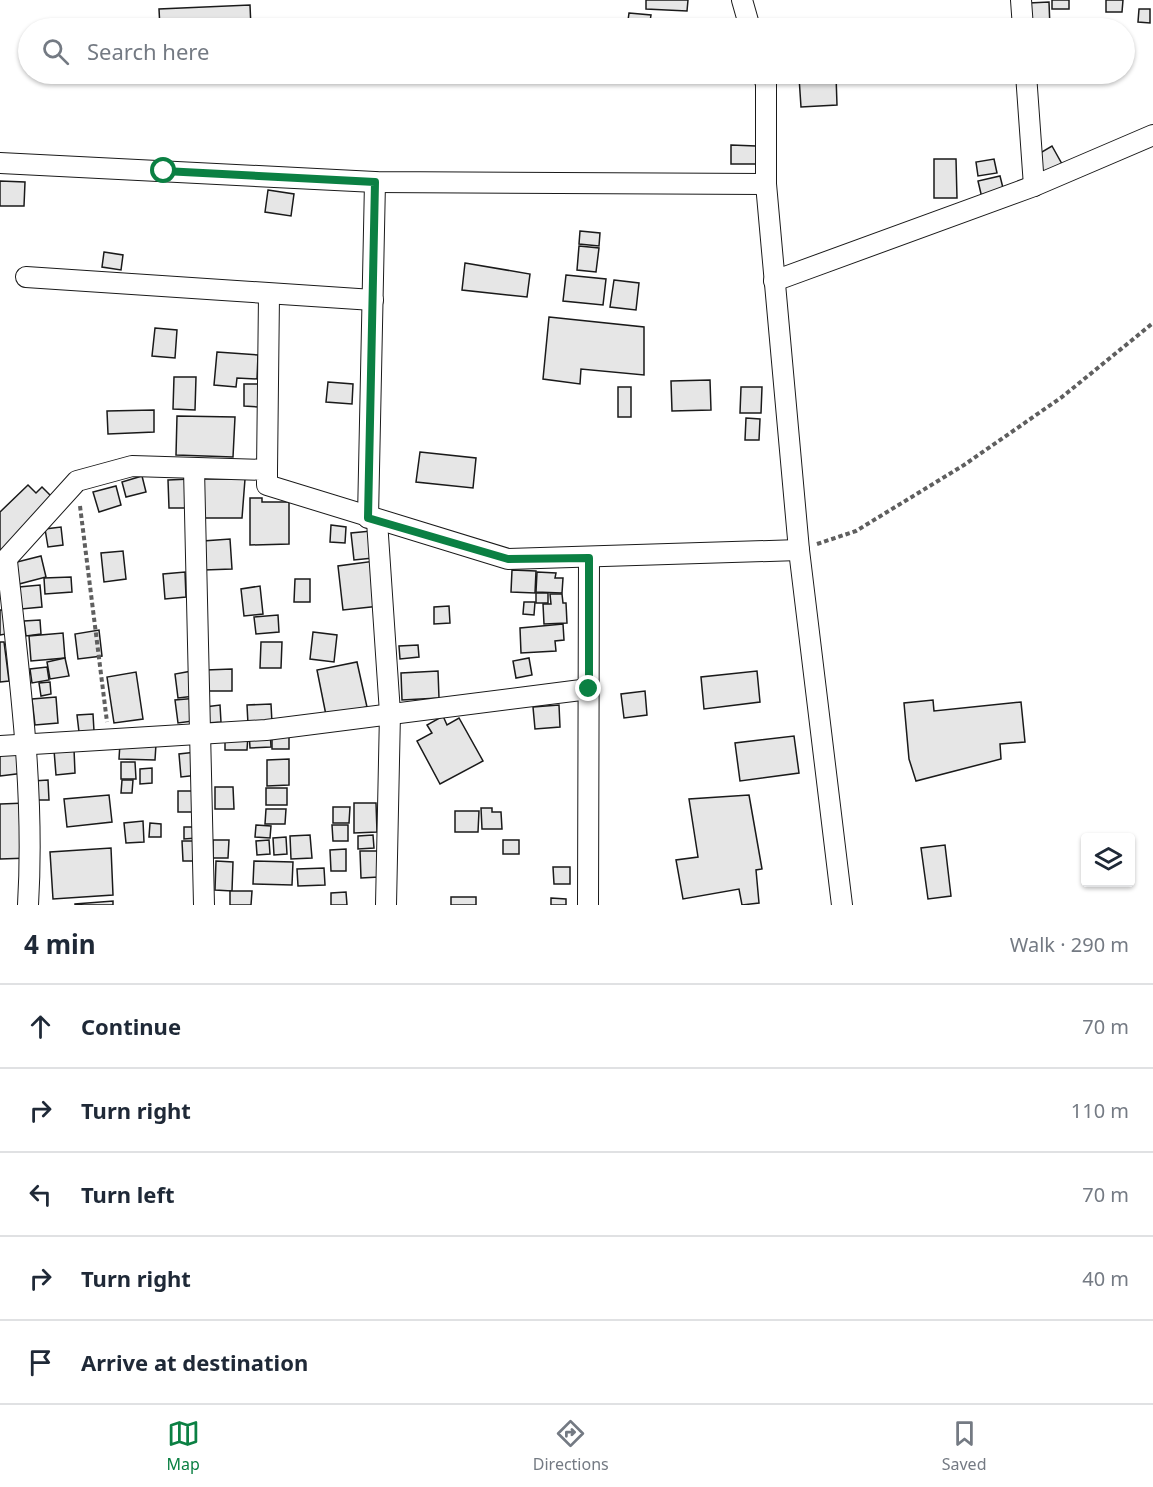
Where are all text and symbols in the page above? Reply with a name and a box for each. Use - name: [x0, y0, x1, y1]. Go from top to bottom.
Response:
- search box: [18, 18, 1135, 84]
- icon: search: [39, 35, 72, 68]
- text: Search here: [87, 36, 209, 66]
- route start: [150, 157, 176, 183]
- route end: [575, 675, 601, 701]
- map controls: [1081, 833, 1135, 887]
- button: layers: [1081, 833, 1135, 887]
- text: 4 min: [24, 926, 96, 962]
- text: Walk · 290 m: [1010, 931, 1129, 958]
- icon: ahead: [24, 1010, 57, 1043]
- text: Continue: [81, 1011, 181, 1041]
- text: 70 m: [1082, 1013, 1129, 1040]
- icon: right: [24, 1094, 57, 1127]
- text: Turn right: [81, 1095, 191, 1125]
- text: 110 m: [1071, 1097, 1129, 1124]
- icon: left: [24, 1178, 57, 1211]
- text: Turn left: [81, 1179, 175, 1209]
- text: 70 m: [1082, 1181, 1129, 1208]
- icon: right: [24, 1262, 57, 1295]
- text: Turn right: [81, 1263, 191, 1293]
- text: 40 m: [1082, 1265, 1129, 1292]
- icon: arrive: [24, 1346, 57, 1379]
- text: Arrive at destination: [81, 1347, 308, 1377]
- tab: Map: [166, 1417, 200, 1475]
- tab: Directions: [533, 1417, 609, 1475]
- tab: Saved: [942, 1417, 986, 1475]

